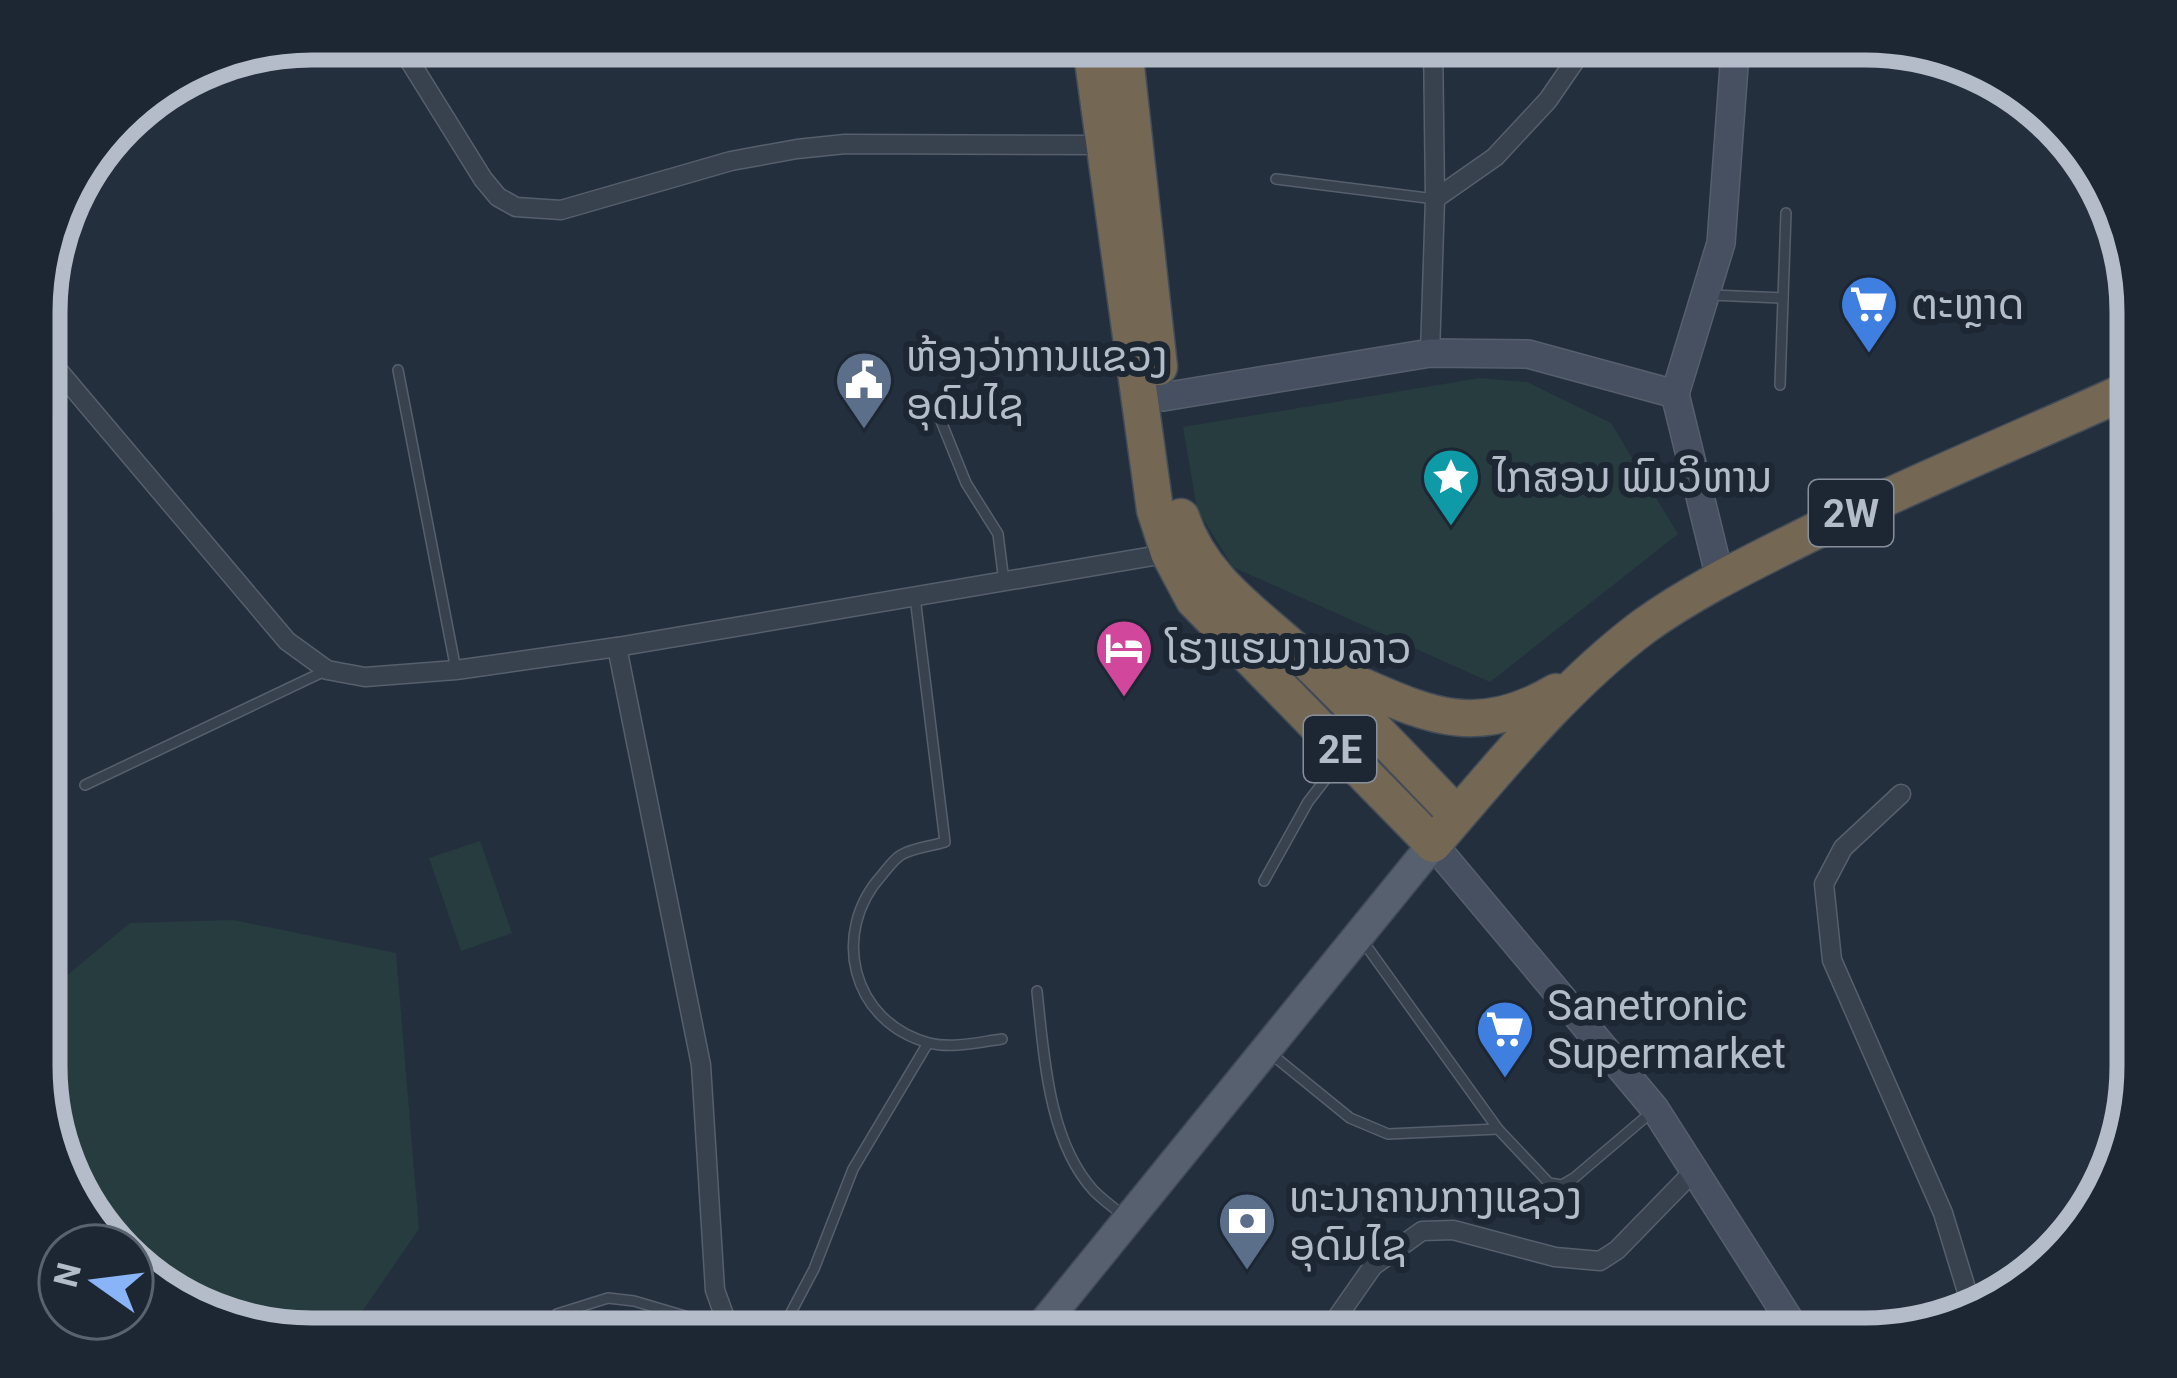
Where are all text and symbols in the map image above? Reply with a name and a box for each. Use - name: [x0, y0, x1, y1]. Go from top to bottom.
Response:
- supermarket icon: ຕະຫຼາດ: [1838, 273, 1900, 355]
- place label: ຕະຫຼາດ: [1911, 280, 2025, 329]
- place label: ຫ້ອງວ່າການແຂວງ ອຸດົມໄຊ: [906, 332, 1168, 431]
- public building icon: ຫ້ອງວ່າການແຂວງ ອຸດົມໄຊ: [833, 349, 895, 431]
- place icon: ໄກສອນ ພົມວິຫານ: [1420, 446, 1482, 528]
- place label: ໄກສອນ ພົມວິຫານ: [1492, 453, 1772, 502]
- road number: 2W: [1809, 480, 1893, 546]
- hotel icon: ໂຮງແຮມງາມລາວ: [1093, 617, 1155, 699]
- place label: ໂຮງແຮມງາມລາວ: [1164, 624, 1412, 673]
- road number: 2E: [1304, 716, 1376, 782]
- place label: Sanetronic Supermarket: [1547, 981, 1786, 1078]
- supermarket icon: Sanetronic Supermarket: [1474, 998, 1536, 1080]
- place label: ທະນາຄານກາງແຊວງ ອຸດົມໄຊ: [1289, 1173, 1582, 1272]
- bank icon: ທະນາຄານກາງແຊວງ ອຸດົມໄຊ: [1216, 1190, 1278, 1272]
- north arrow: [36, 1222, 156, 1342]
- text: N: [46, 1259, 89, 1291]

